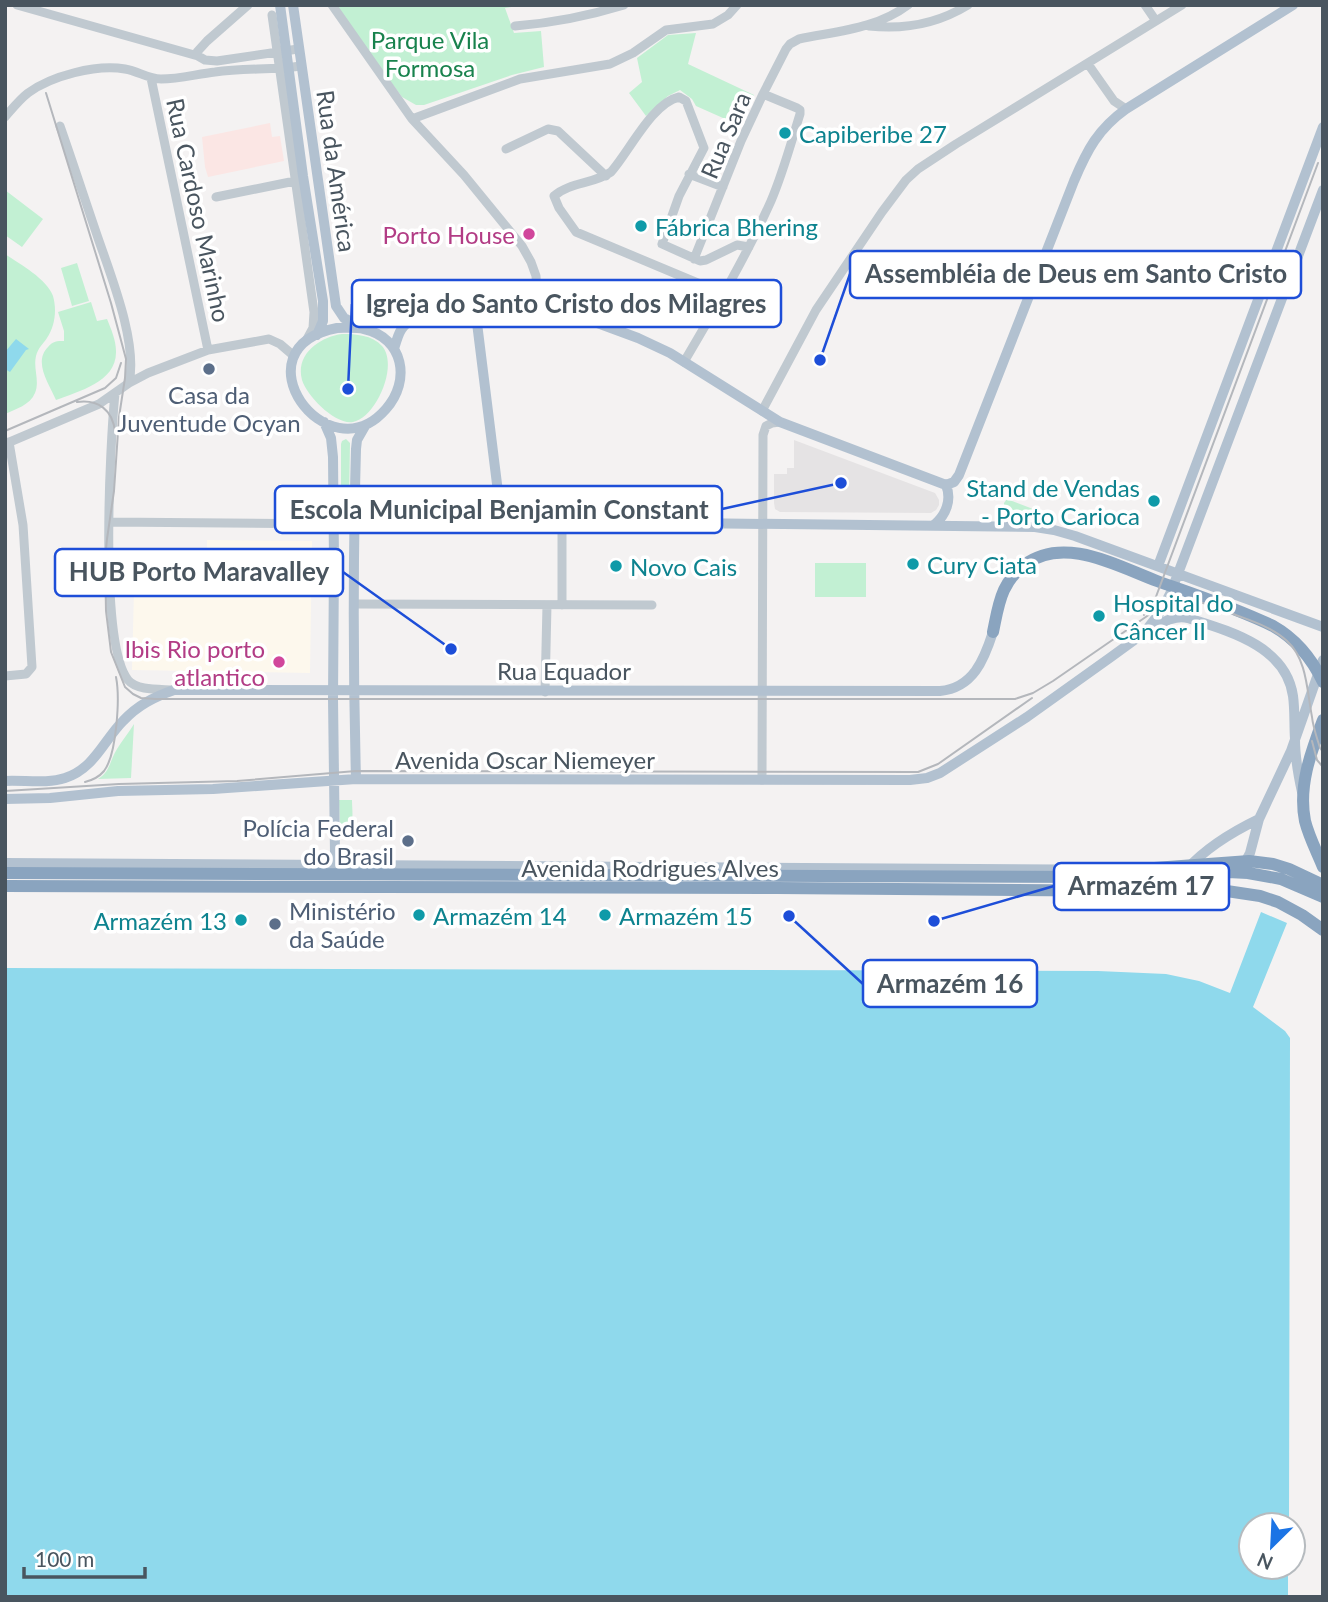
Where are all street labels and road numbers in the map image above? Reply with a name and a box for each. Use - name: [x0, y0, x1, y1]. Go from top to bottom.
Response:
- street label: Rua Sara: [694, 87, 756, 183]
- street label: Rua da América: [311, 88, 363, 254]
- street label: Rua Cardoso Marinho: [161, 95, 237, 325]
- street label: Rua Equador: [497, 656, 631, 685]
- street label: Avenida Oscar Niemeyer: [395, 745, 655, 774]
- street label: Avenida Rodrigues Alves: [521, 853, 779, 882]

